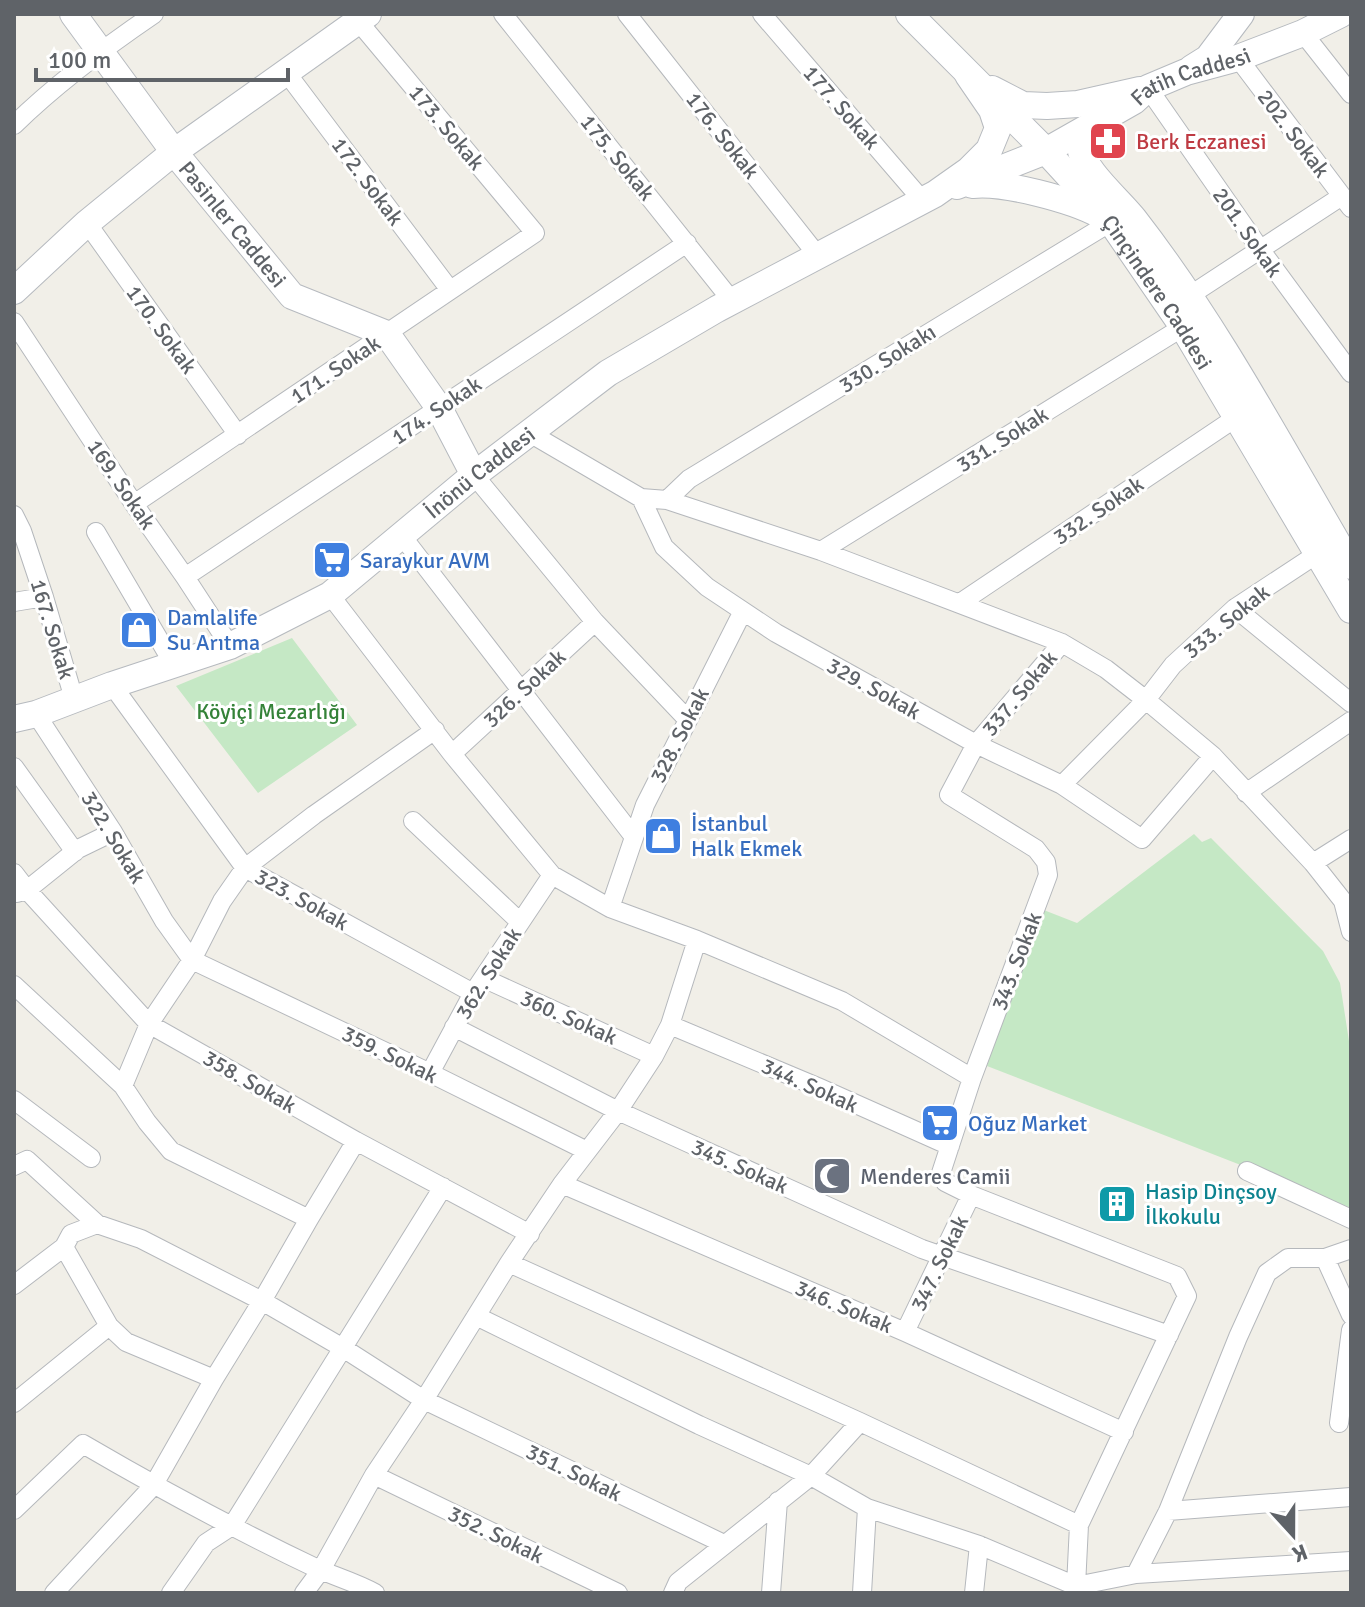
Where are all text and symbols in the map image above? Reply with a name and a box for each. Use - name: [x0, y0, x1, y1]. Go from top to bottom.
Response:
- scale bar: [36, 32, 288, 82]
- street label: Fatih Caddesi: [1125, 41, 1254, 111]
- text: 100 m: [48, 45, 111, 75]
- street label: 177. Sokak: [798, 60, 886, 155]
- street label: 173. Sokak: [403, 79, 490, 176]
- street label: 202. Sokak: [1252, 84, 1335, 183]
- street label: 176. Sokak: [680, 86, 765, 184]
- street label: 175. Sokak: [575, 109, 661, 206]
- pharmacy icon: Berk Eczanesi: [1087, 120, 1129, 162]
- place label: Berk Eczanesi: [1136, 128, 1266, 155]
- street label: 172. Sokak: [326, 132, 409, 231]
- street label: Pasinler Caddesi: [173, 156, 292, 293]
- street label: 201. Sokak: [1207, 182, 1288, 282]
- street label: Çinçindere Caddesi: [1096, 210, 1218, 374]
- street label: 170. Sokak: [120, 280, 203, 379]
- street label: 330. Sokakı: [834, 318, 941, 399]
- street label: 171. Sokak: [285, 329, 386, 409]
- street label: 174. Sokak: [386, 370, 487, 450]
- street label: 331. Sokak: [951, 401, 1053, 478]
- street label: İnönü Caddesi: [419, 421, 540, 524]
- street label: 169. Sokak: [82, 434, 162, 535]
- street label: 332. Sokak: [1048, 470, 1149, 550]
- supermarket icon: Saraykur AVM: [311, 539, 353, 581]
- place label: Saraykur AVM: [360, 547, 490, 574]
- street label: 167. Sokak: [25, 576, 81, 682]
- street label: 333. Sokak: [1178, 578, 1275, 664]
- place label: Damlalife Su Arıtma: [167, 604, 260, 656]
- shop icon: Damlalife Su Arıtma: [118, 609, 160, 651]
- street label: 326. Sokak: [477, 643, 571, 733]
- street label: 337. Sokak: [976, 645, 1063, 742]
- street label: 329. Sokak: [822, 652, 925, 725]
- street label: 328. Sokak: [644, 683, 715, 787]
- park label: Köyiçi Mezarlığı: [196, 698, 346, 725]
- street label: 322. Sokak: [75, 786, 152, 888]
- place label: İstanbul Halk Ekmek: [691, 810, 802, 862]
- shop icon: İstanbul Halk Ekmek: [642, 815, 684, 857]
- street label: 323. Sokak: [250, 863, 353, 936]
- street label: 343. Sokak: [985, 908, 1048, 1014]
- street label: 362. Sokak: [450, 922, 527, 1024]
- street label: 360. Sokak: [516, 984, 621, 1051]
- street label: 359. Sokak: [338, 1020, 442, 1089]
- street label: 358. Sokak: [198, 1044, 301, 1119]
- street label: 344. Sokak: [757, 1052, 862, 1119]
- supermarket icon: Oğuz Market: [919, 1102, 961, 1144]
- place label: Oğuz Market: [968, 1110, 1087, 1137]
- street label: 345. Sokak: [687, 1133, 792, 1200]
- mosque icon: Menderes Camii: [811, 1155, 853, 1197]
- place label: Menderes Camii: [860, 1163, 1010, 1190]
- place label: Hasip Dinçsoy İlkokulu: [1145, 1178, 1277, 1230]
- building icon: Hasip Dinçsoy İlkokulu: [1096, 1183, 1138, 1225]
- street label: 347. Sokak: [905, 1211, 974, 1315]
- street label: 346. Sokak: [791, 1274, 897, 1339]
- street label: 351. Sokak: [522, 1438, 626, 1507]
- north arrow: [1253, 1495, 1333, 1575]
- street label: 352. Sokak: [444, 1500, 548, 1569]
- text: K: [1288, 1538, 1311, 1568]

